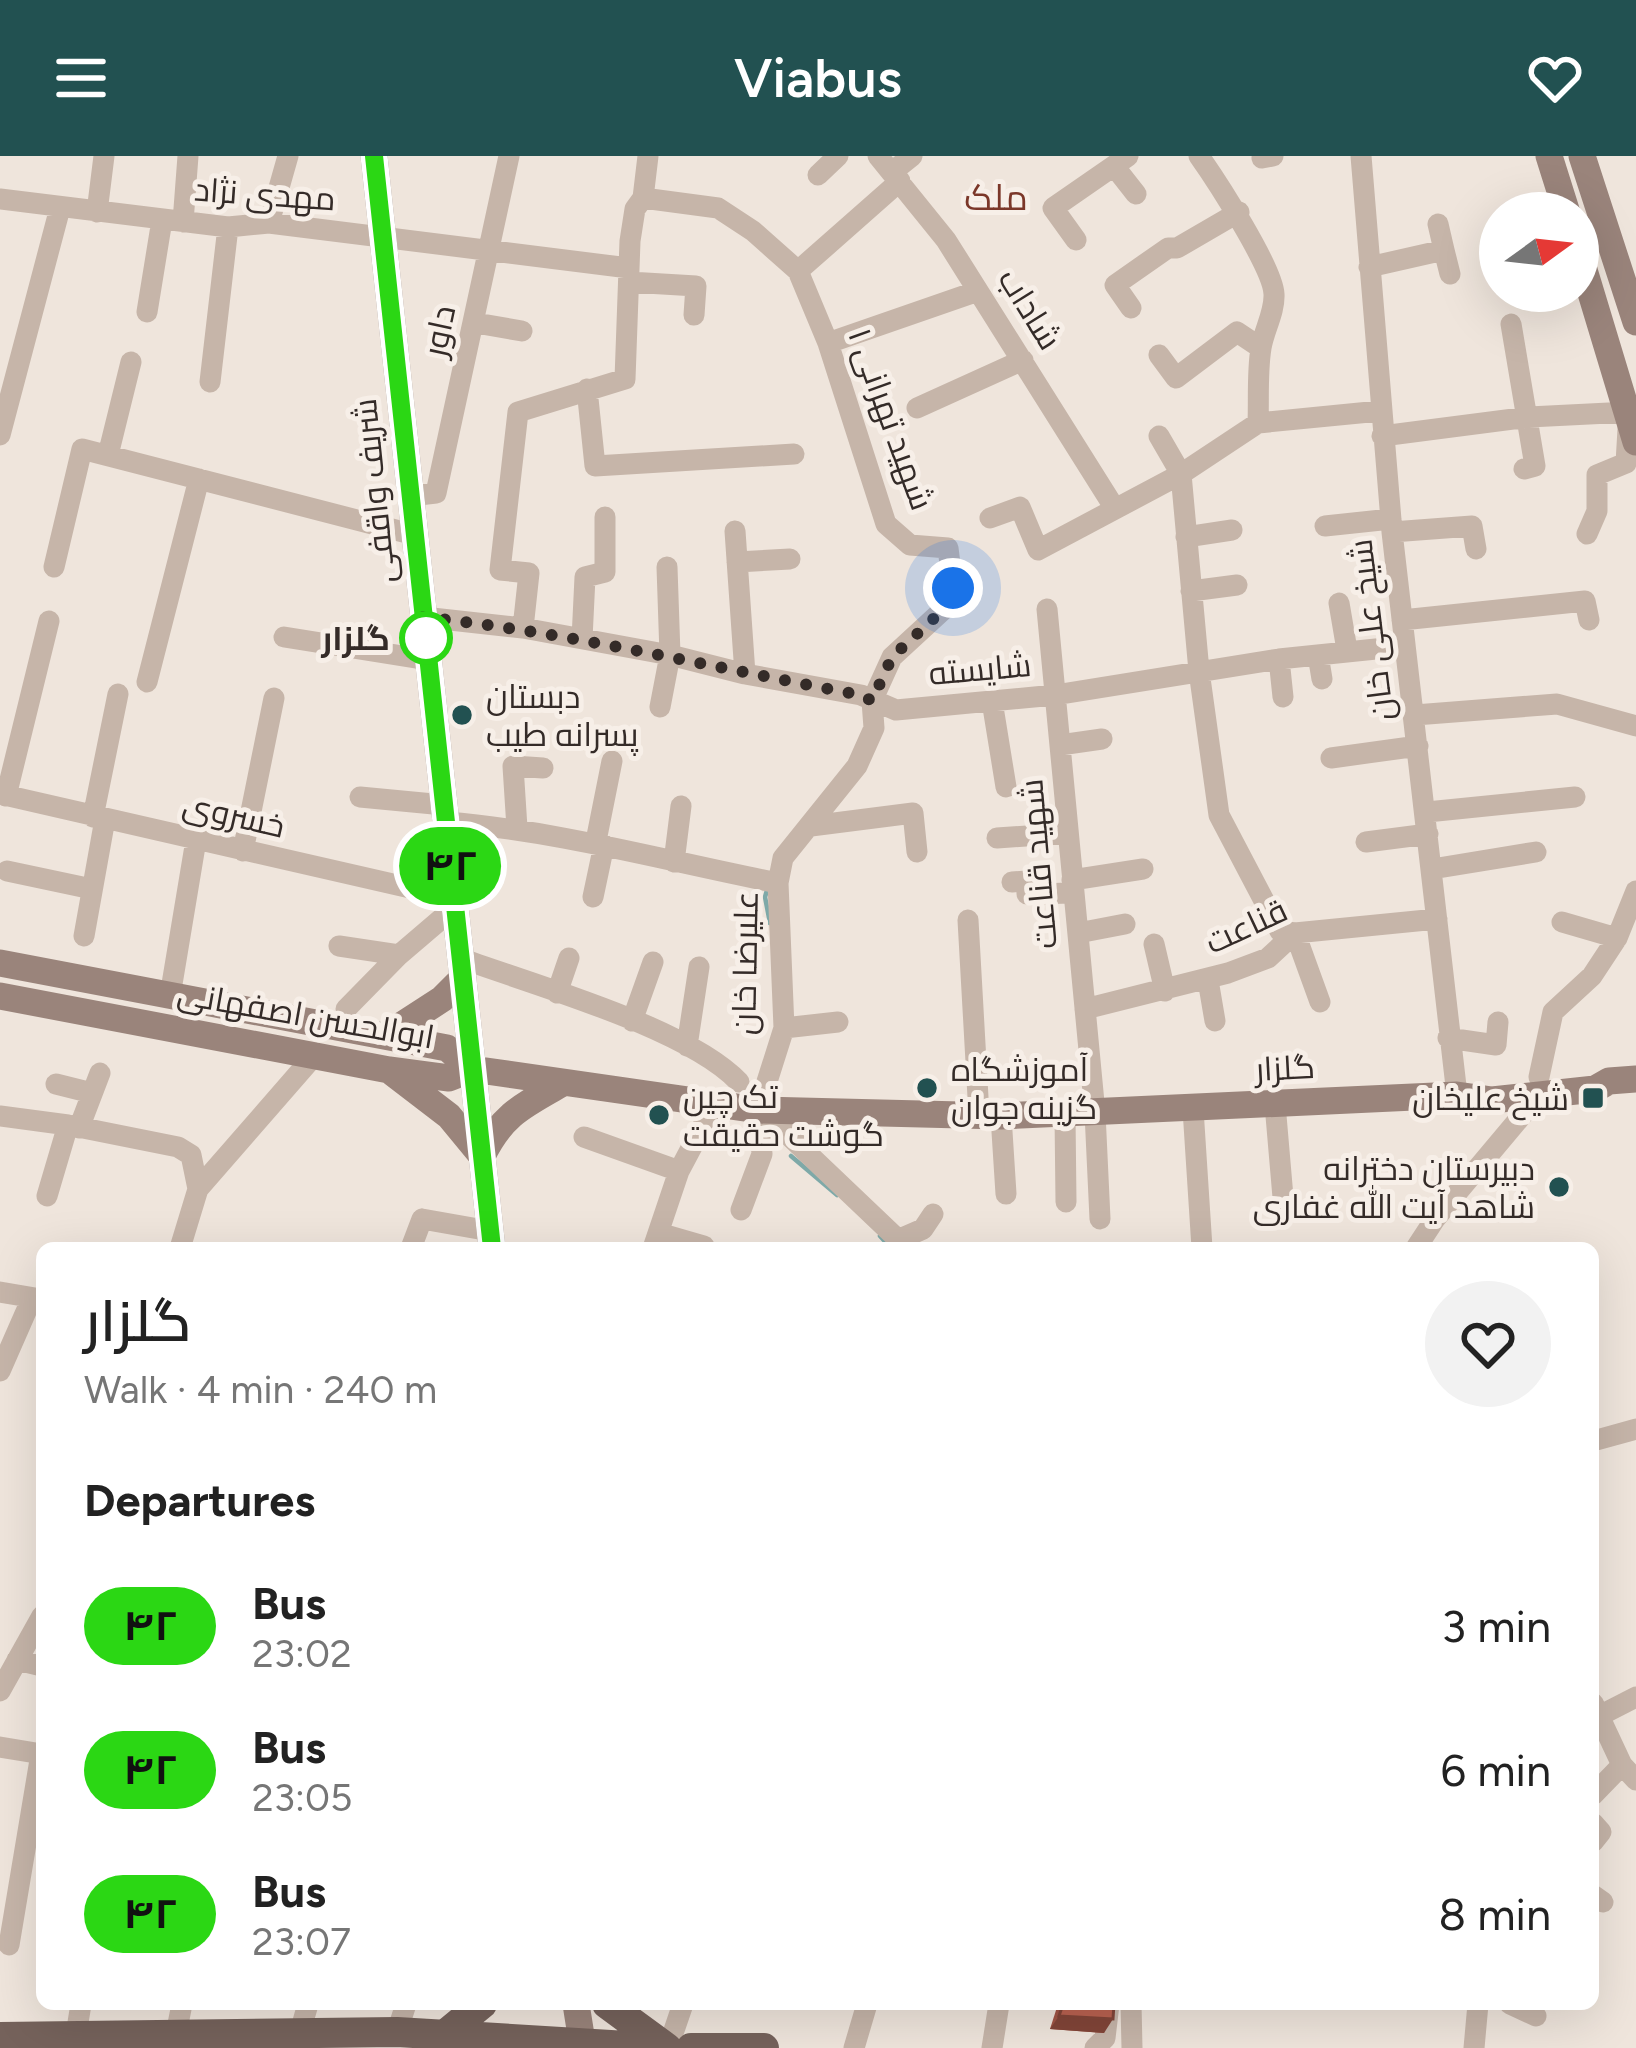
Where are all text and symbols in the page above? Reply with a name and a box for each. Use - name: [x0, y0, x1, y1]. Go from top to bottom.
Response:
- icon: menu: [48, 45, 114, 111]
- icon: heart: [1522, 45, 1588, 111]
- text: Viabus: [734, 46, 902, 111]
- street label: مهدی نژاد: [193, 170, 337, 218]
- district label: ملک: [964, 176, 1028, 219]
- north arrow: [1479, 192, 1599, 312]
- map controls: [1479, 192, 1599, 312]
- street label: شاداب: [990, 261, 1070, 357]
- street label: داور: [414, 302, 463, 362]
- street label: شهید تهرانی ۱: [839, 323, 942, 515]
- street label: شریف واقفی: [345, 397, 404, 585]
- street label: شیخ علی خان: [1341, 536, 1404, 723]
- your location: [923, 558, 983, 618]
- marker: گلزار: [401, 613, 451, 663]
- place label: گلزار: [320, 619, 390, 658]
- street label: شایسته: [927, 645, 1033, 693]
- place label: دبستان پسرانه طیب: [486, 677, 639, 756]
- marker: دبستان پسرانه طیب: [449, 702, 475, 728]
- street label: شهید قناعت: [1011, 777, 1065, 951]
- street label: خسروی: [179, 784, 289, 846]
- line badge: ۴۲: [396, 827, 504, 905]
- text: ۴۲: [423, 840, 477, 891]
- street label: قناعت: [1199, 890, 1293, 962]
- street label: علیرضا خان: [724, 891, 766, 1035]
- street label: ابوالحسن اصفهانی: [174, 973, 437, 1058]
- street label: گلزار: [1252, 1047, 1316, 1089]
- place label: آموزشگاه گزینه جوان: [951, 1050, 1097, 1127]
- marker: آموزشگاه گزینه جوان: [914, 1075, 940, 1101]
- place label: تک چین گوشت حقیقت: [683, 1077, 884, 1154]
- place label: شیخ علیخان: [1412, 1079, 1569, 1121]
- marker: شیخ علیخان: [1580, 1085, 1606, 1111]
- marker: تک چین گوشت حقیقت: [646, 1102, 672, 1128]
- place label: دبیرستان دخترانه شاهد آیت الله غفاری: [1253, 1149, 1535, 1226]
- marker: دبیرستان دخترانه شاهد آیت الله غفاری: [1546, 1174, 1572, 1200]
- button: heart: [1425, 1281, 1551, 1407]
- text: گلزار: [84, 1287, 192, 1355]
- text: Walk · 4 min · 240 m: [84, 1366, 437, 1413]
- text: Departures: [84, 1473, 315, 1527]
- text: Bus: [252, 1576, 326, 1630]
- text: 3 min: [1442, 1599, 1551, 1653]
- text: ۴۲: [123, 1600, 177, 1651]
- text: 23:02: [252, 1630, 352, 1677]
- text: Bus: [252, 1720, 326, 1774]
- text: 6 min: [1441, 1743, 1551, 1797]
- text: ۴۲: [123, 1744, 177, 1795]
- text: 23:05: [252, 1774, 352, 1821]
- text: Bus: [252, 1864, 326, 1918]
- text: 8 min: [1438, 1887, 1551, 1941]
- text: ۴۲: [123, 1888, 177, 1939]
- text: 23:07: [252, 1918, 351, 1965]

